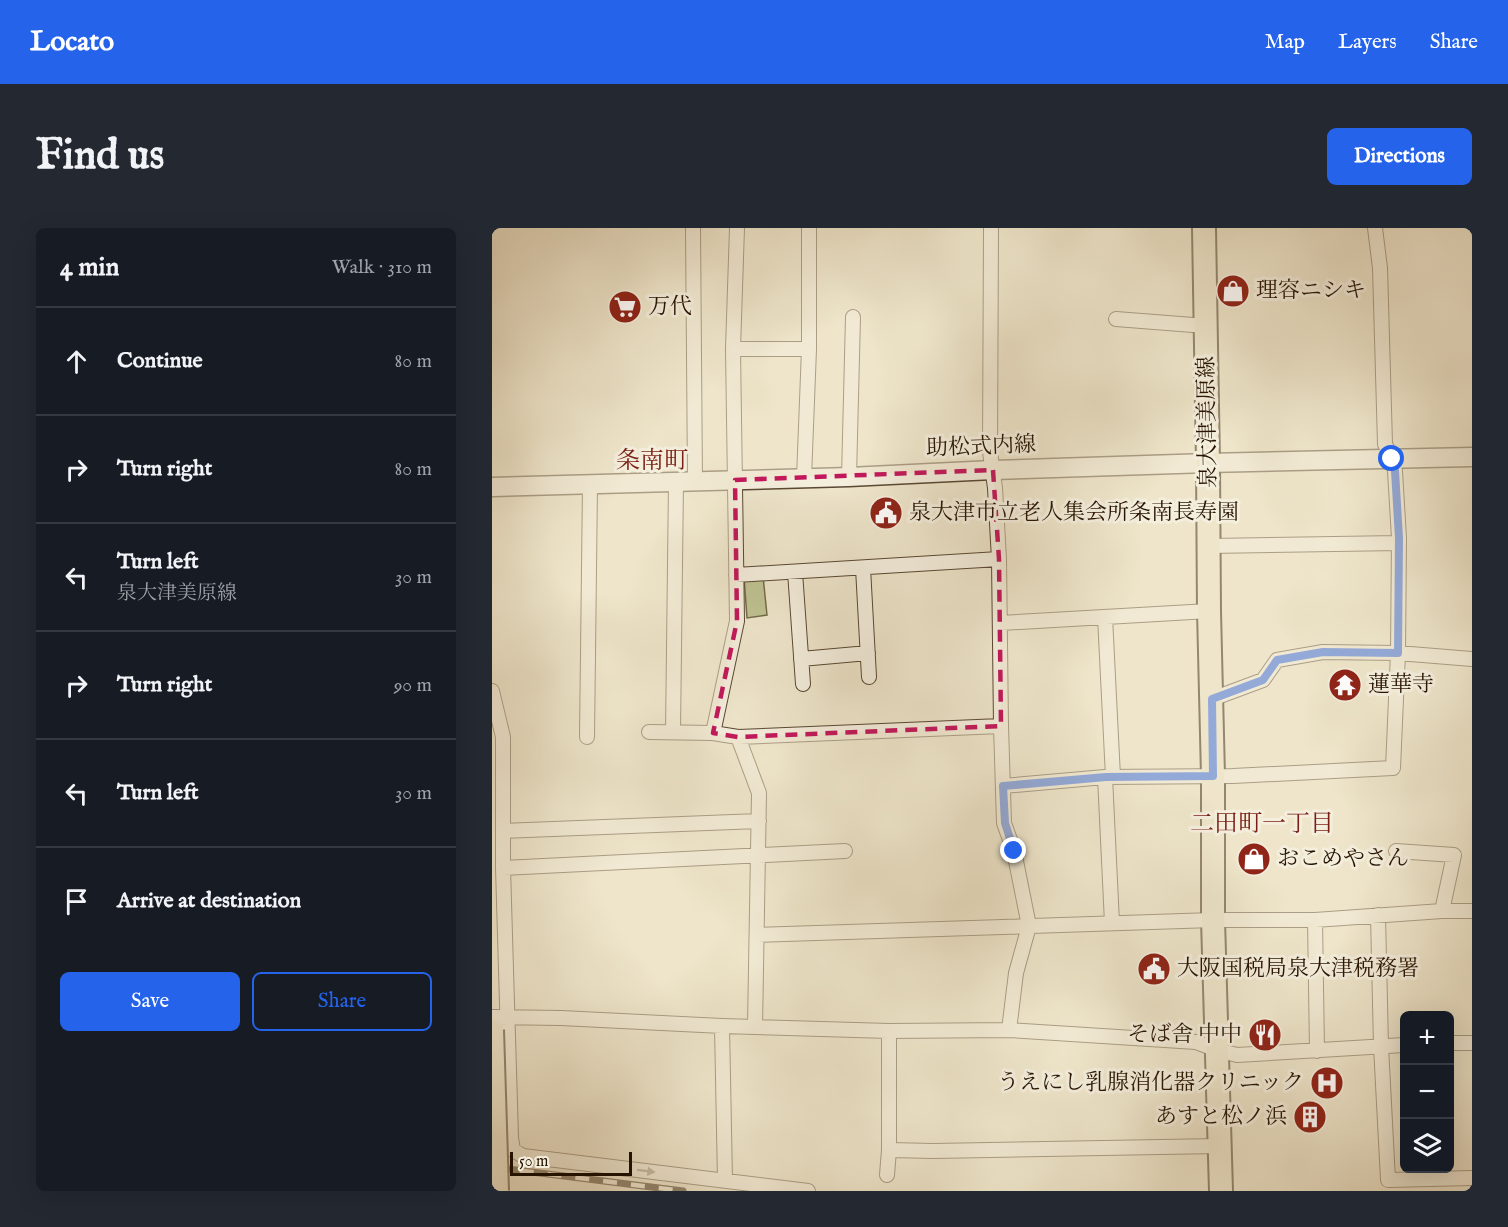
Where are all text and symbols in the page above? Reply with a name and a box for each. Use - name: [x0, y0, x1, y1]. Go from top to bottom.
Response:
- text: Locato: [30, 25, 114, 60]
- text: Map: [1265, 29, 1305, 56]
- text: Layers: [1338, 29, 1397, 56]
- text: Share: [1430, 29, 1478, 56]
- button: Directions: [1327, 128, 1472, 185]
- text: Find us: [36, 130, 164, 183]
- text: 4 min: [60, 251, 119, 284]
- text: Walk · 310 m: [332, 255, 432, 280]
- shop icon: 理容ニシキ: [1215, 273, 1251, 309]
- place label: 理容ニシキ: [1256, 277, 1366, 305]
- supermarket icon: 万代: [607, 289, 643, 325]
- place label: 万代: [648, 293, 692, 321]
- icon: ahead: [60, 345, 93, 378]
- text: Continue: [117, 347, 203, 375]
- text: 80 m: [395, 349, 432, 374]
- street label: 泉大津美原線: [1193, 356, 1223, 488]
- street label: 助松式内線: [926, 431, 1036, 463]
- route start: [1378, 445, 1404, 471]
- district label: 条南町: [616, 446, 688, 477]
- icon: right: [60, 453, 93, 486]
- text: Turn right: [117, 455, 212, 483]
- text: 80 m: [395, 457, 432, 482]
- public building icon: 泉大津市立老人集会所条南長寿園: [868, 495, 904, 531]
- place label: 泉大津市立老人集会所条南長寿園: [909, 499, 1239, 527]
- text: Turn left: [117, 548, 199, 576]
- icon: left: [60, 561, 93, 594]
- text: 30 m: [395, 565, 432, 590]
- text: 泉大津美原線: [117, 581, 237, 606]
- temple icon: 蓮華寺: [1327, 667, 1363, 703]
- icon: right: [60, 669, 93, 702]
- text: Turn right: [117, 671, 212, 699]
- place label: 蓮華寺: [1368, 671, 1434, 699]
- text: 90 m: [394, 673, 432, 698]
- icon: left: [60, 777, 93, 810]
- text: Turn left: [117, 779, 199, 807]
- text: 30 m: [395, 781, 432, 806]
- district label: 二田町一丁目: [1190, 809, 1334, 840]
- route end: [1000, 837, 1026, 863]
- shop icon: おこめやさん: [1236, 841, 1272, 877]
- place label: おこめやさん: [1277, 845, 1409, 873]
- icon: arrive: [60, 885, 93, 918]
- text: Arrive at destination: [117, 887, 301, 915]
- public building icon: 大阪国税局泉大津税務署: [1136, 951, 1172, 987]
- place label: 大阪国税局泉大津税務署: [1177, 955, 1419, 983]
- button: Save: [60, 972, 240, 1031]
- button: Share: [252, 972, 432, 1031]
- map controls: [1400, 1011, 1454, 1173]
- button: +: [1400, 1011, 1454, 1065]
- restaurant icon: そば舎 中中: [1247, 1017, 1283, 1053]
- place label: そば舎 中中: [1127, 1021, 1242, 1049]
- hospital icon: うえにし乳腺消化器クリニック: [1309, 1065, 1345, 1101]
- button: −: [1400, 1065, 1454, 1119]
- place label: うえにし乳腺消化器クリニック: [997, 1069, 1304, 1097]
- building icon: あすと松ノ浜: [1292, 1099, 1328, 1135]
- place label: あすと松ノ浜: [1155, 1103, 1287, 1131]
- button: layers: [1400, 1119, 1454, 1173]
- scale bar: [510, 1149, 632, 1176]
- text: 50 m: [519, 1152, 548, 1172]
- one-way arrow: [636, 1166, 655, 1176]

